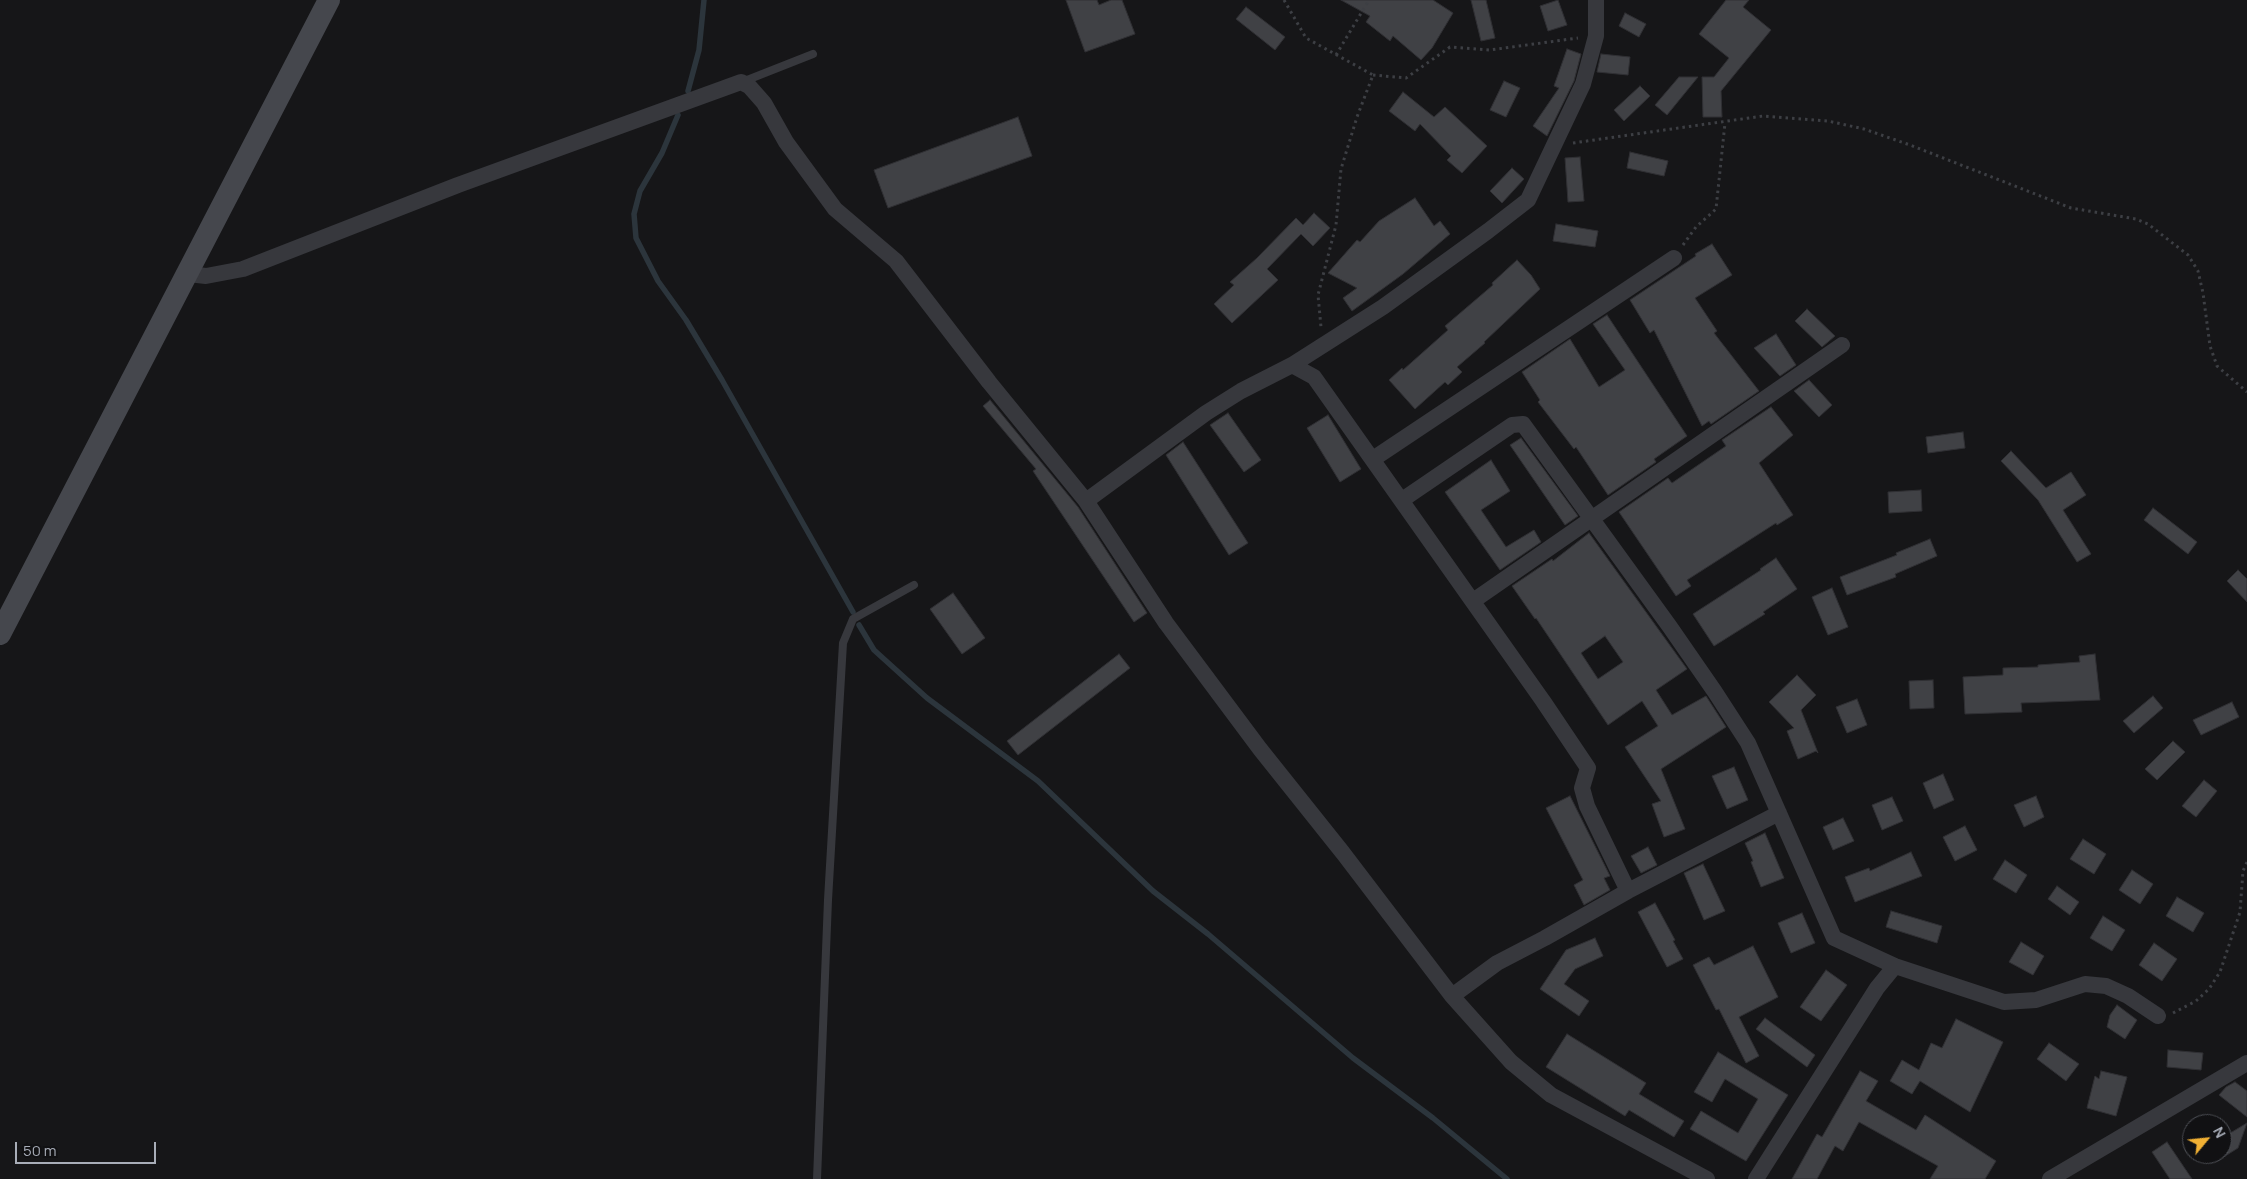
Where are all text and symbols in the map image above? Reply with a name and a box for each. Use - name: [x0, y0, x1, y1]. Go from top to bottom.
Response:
- north arrow: [2182, 1114, 2232, 1164]
- text: N: [2209, 1123, 2231, 1141]
- scale bar: [18, 1132, 159, 1164]
- text: 50 m: [23, 1140, 57, 1161]

